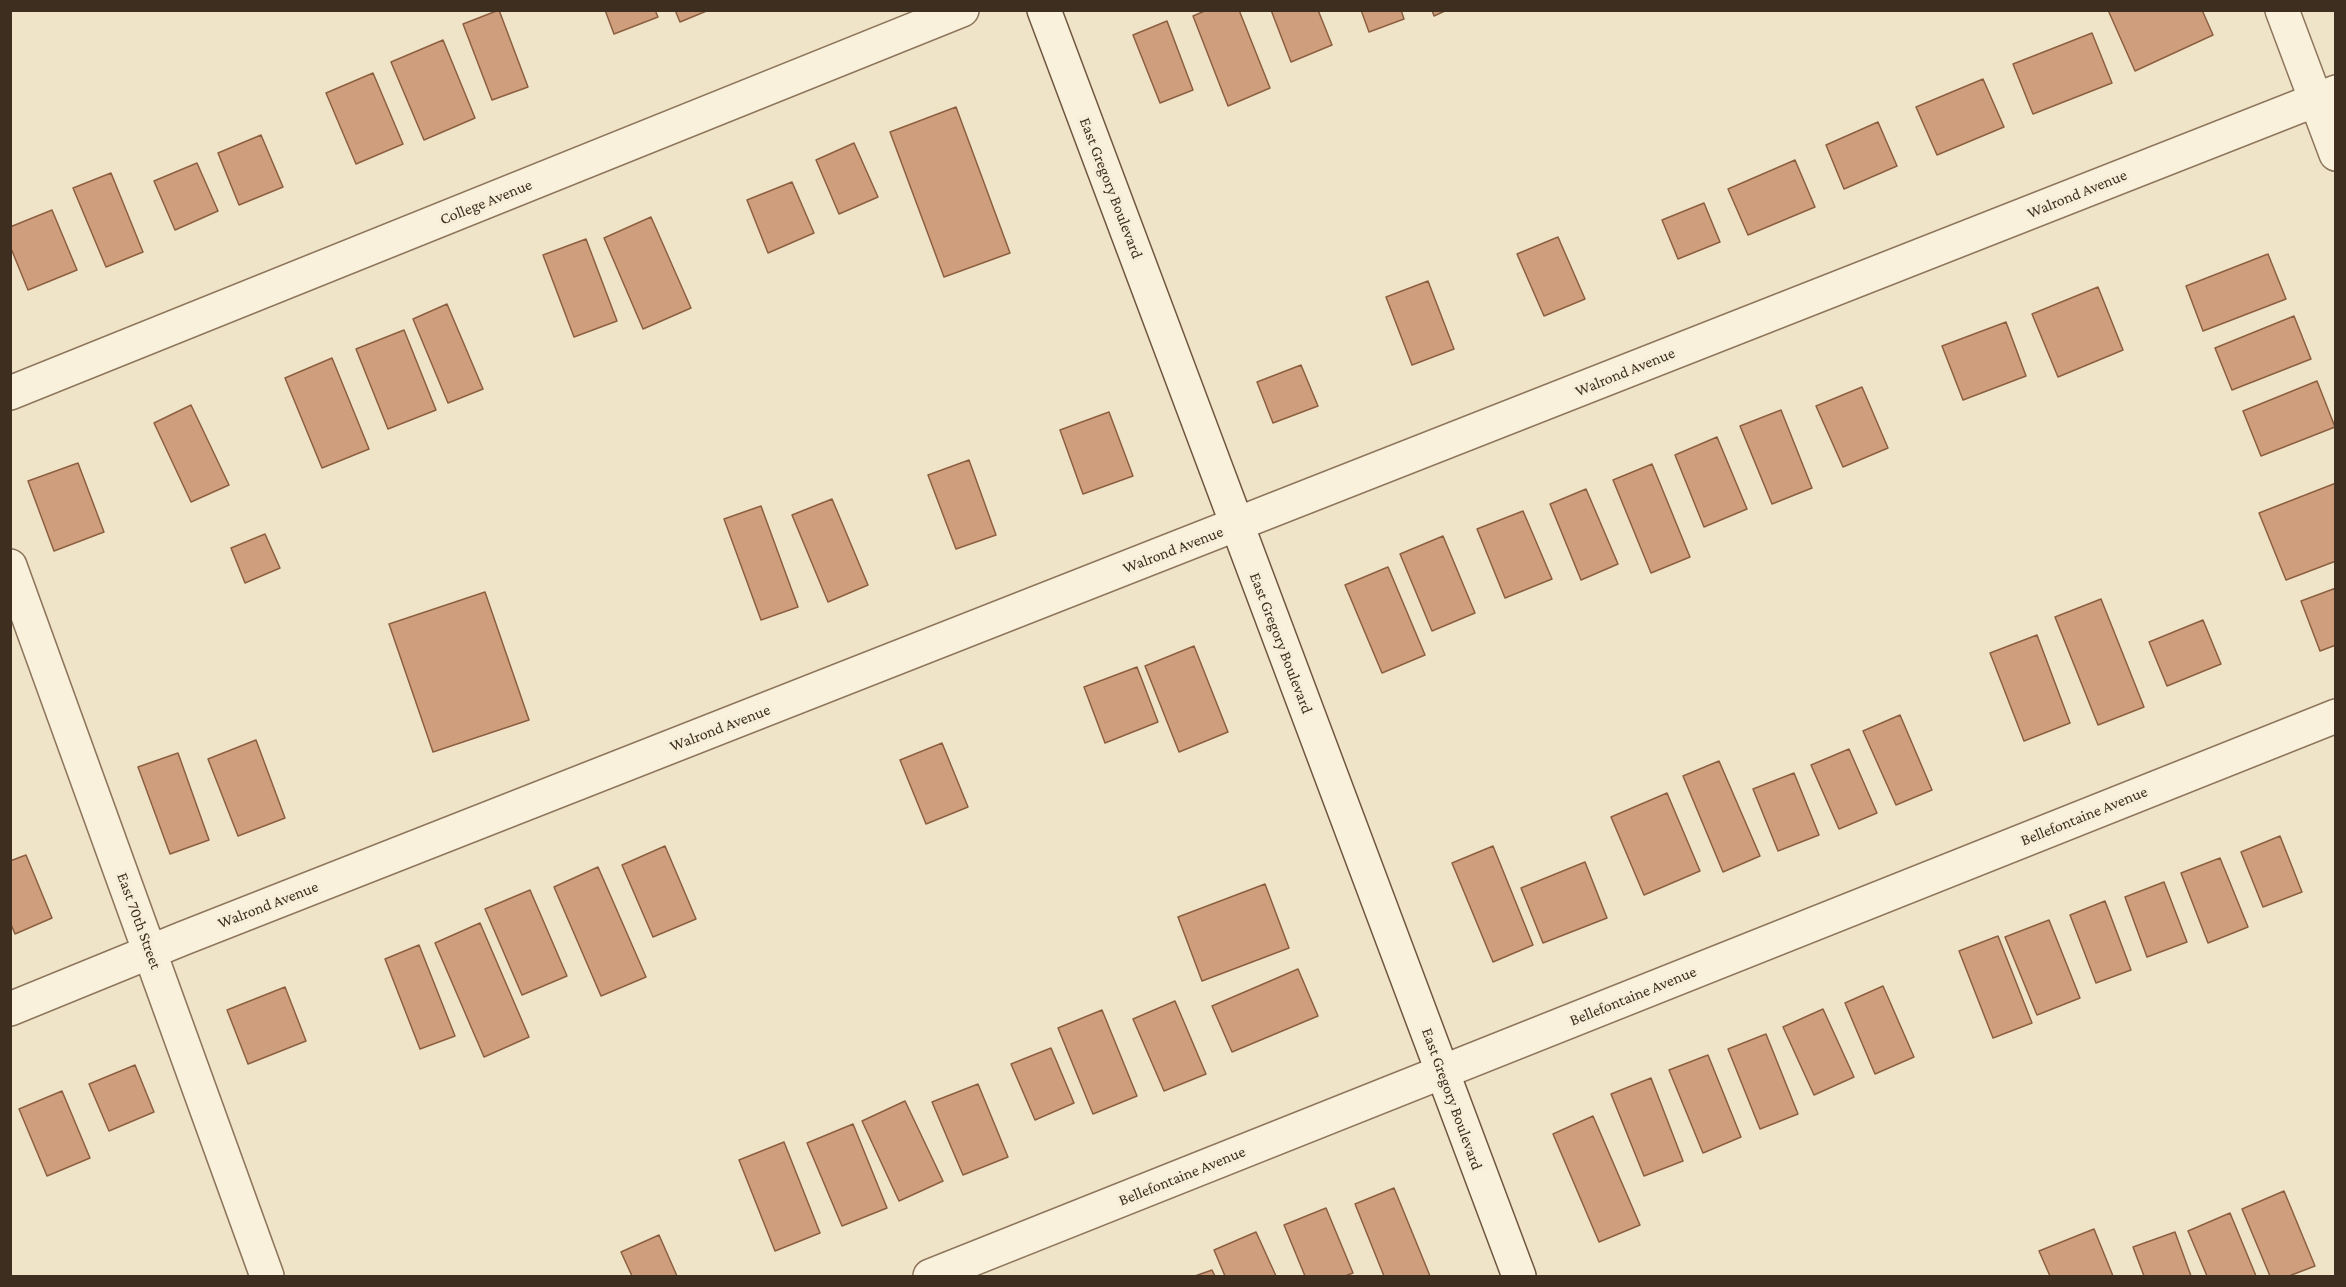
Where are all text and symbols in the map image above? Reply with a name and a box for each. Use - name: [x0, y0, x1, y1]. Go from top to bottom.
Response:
- street label: East Gregory Boulevard: [1075, 115, 1147, 261]
- street label: Walrond Avenue: [2024, 165, 2130, 223]
- street label: College Avenue: [437, 175, 535, 229]
- street label: Walrond Avenue: [1572, 343, 1678, 401]
- street label: Walrond Avenue: [1120, 522, 1226, 578]
- street label: East Gregory Boulevard: [1245, 570, 1317, 716]
- street label: Walrond Avenue: [667, 700, 773, 756]
- street label: Bellefontaine Avenue: [2018, 782, 2150, 850]
- street label: East 70th Street: [113, 870, 165, 972]
- street label: Walrond Avenue: [215, 877, 321, 933]
- street label: Bellefontaine Avenue: [1567, 962, 1699, 1030]
- street label: East Gregory Boulevard: [1417, 1025, 1487, 1173]
- street label: Bellefontaine Avenue: [1116, 1142, 1248, 1210]

